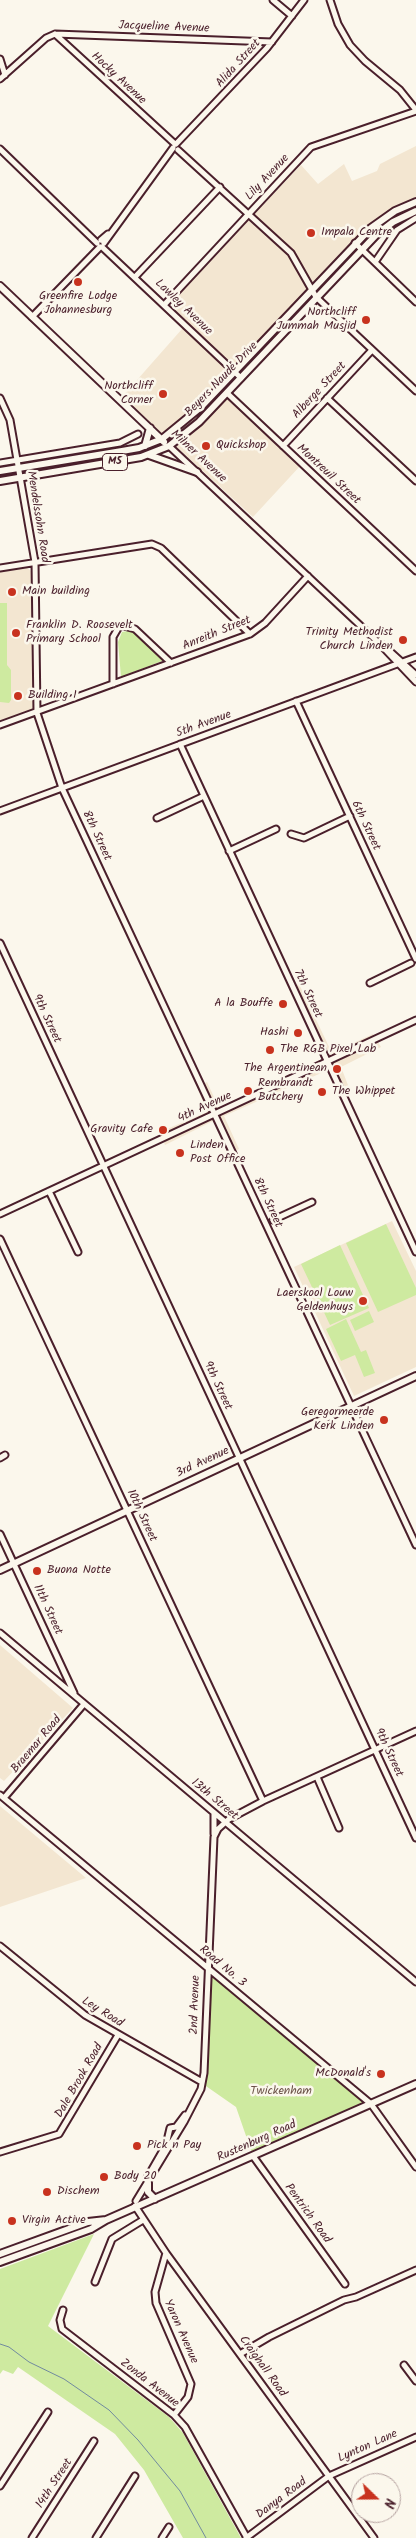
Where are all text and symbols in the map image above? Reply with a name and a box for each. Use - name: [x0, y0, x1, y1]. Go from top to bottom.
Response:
- street label: Jacqueline Avenue: [118, 19, 210, 37]
- street label: Alida Street: [214, 37, 264, 91]
- street label: Hocky Avenue: [87, 50, 149, 108]
- street label: Lily Avenue: [243, 152, 293, 204]
- place label: Impala Centre: [321, 226, 392, 240]
- marker: Impala Centre: [305, 227, 317, 239]
- marker: Greenfire Lodge Johannesburg: [72, 276, 84, 288]
- street label: Lawley Avenue: [151, 277, 215, 339]
- place label: Greenfire Lodge Johannesburg: [39, 290, 117, 318]
- place label: Northcliff Jummah Musjid: [276, 306, 356, 334]
- marker: Northcliff Jummah Musjid: [360, 314, 372, 326]
- street label: Beyers Naudé Drive: [183, 340, 261, 420]
- street label: Alberge Street: [290, 360, 350, 422]
- place label: Northcliff Corner: [104, 380, 153, 408]
- marker: Northcliff Corner: [157, 388, 169, 400]
- street label: Milner Avenue: [167, 427, 229, 487]
- place label: Quickshop: [216, 439, 266, 453]
- marker: Quickshop: [200, 440, 212, 452]
- street label: Montreuil Street: [293, 442, 363, 508]
- road number: M5: [102, 454, 128, 471]
- street label: Mendelssohn Road: [23, 470, 51, 564]
- place label: Main building: [22, 585, 90, 599]
- marker: Main building: [6, 586, 18, 598]
- street label: Anreith Street: [181, 614, 253, 654]
- place label: Franklin D. Roosevelt Primary School: [26, 619, 133, 647]
- place label: Trinity Methodist Church Linden: [305, 626, 393, 654]
- marker: Franklin D. Roosevelt Primary School: [10, 627, 22, 639]
- marker: Trinity Methodist Church Linden: [397, 634, 409, 646]
- place label: Building 1: [28, 689, 77, 703]
- marker: Building 1: [12, 690, 24, 702]
- street label: 5th Avenue: [174, 708, 234, 742]
- street label: 6th Street: [347, 799, 383, 853]
- street label: 8th Street: [78, 809, 114, 863]
- street label: 7th Street: [290, 967, 324, 1021]
- street label: 9th Street: [28, 992, 64, 1046]
- place label: A la Bouffe: [214, 997, 273, 1011]
- marker: A la Bouffe: [277, 998, 289, 1010]
- place label: Hashi: [260, 1026, 288, 1040]
- marker: Hashi: [292, 1027, 304, 1039]
- place label: The RGB Pixel Lab: [280, 1043, 376, 1057]
- marker: The RGB Pixel Lab: [264, 1044, 276, 1056]
- place label: The Argentinean: [244, 1062, 327, 1076]
- marker: The Argentinean: [331, 1063, 343, 1075]
- place label: Rembrandt Butchery: [258, 1077, 313, 1105]
- marker: Rembrandt Butchery: [242, 1085, 254, 1097]
- place label: The Whippet: [332, 1085, 395, 1099]
- marker: The Whippet: [316, 1086, 328, 1098]
- street label: 4th Avenue: [176, 1089, 234, 1127]
- place label: Gravity Cafe: [90, 1123, 153, 1137]
- marker: Gravity Cafe: [157, 1124, 169, 1136]
- place label: Linden Post Office: [190, 1139, 245, 1167]
- marker: Linden Post Office: [174, 1147, 186, 1159]
- street label: 8th Street: [249, 1176, 285, 1230]
- place label: Laerskool Louw Geldenhuys: [276, 1287, 353, 1315]
- marker: Laerskool Louw Geldenhuys: [357, 1295, 369, 1307]
- street label: 9th Street: [199, 1359, 235, 1413]
- place label: Geregormeerde Kerk Linden: [301, 1406, 374, 1434]
- marker: Geregormeerde Kerk Linden: [378, 1414, 390, 1426]
- street label: 3rd Avenue: [174, 1444, 232, 1482]
- street label: 10th Street: [123, 1488, 159, 1544]
- place label: Buona Notte: [47, 1564, 111, 1578]
- marker: Buona Notte: [31, 1565, 43, 1577]
- street label: 11th Street: [29, 1583, 65, 1637]
- street label: Braemar Road: [9, 1713, 65, 1777]
- street label: 9th Street: [370, 1726, 406, 1780]
- street label: 13th Street: [188, 1776, 240, 1824]
- street label: Road No. 3: [196, 1943, 248, 1991]
- street label: 2nd Avenue: [188, 1975, 204, 2035]
- street label: Ley Road: [78, 1995, 126, 2031]
- street label: Dale Brook Road: [53, 2041, 107, 2121]
- place label: McDonald's: [315, 2067, 371, 2081]
- marker: McDonald's: [375, 2068, 387, 2080]
- park label: Twickenham: [250, 2085, 312, 2099]
- street label: Rustenburg Road: [215, 2118, 299, 2166]
- place label: Pick n Pay: [147, 2139, 201, 2153]
- marker: Pick n Pay: [131, 2140, 143, 2152]
- place label: Body 20: [114, 2170, 156, 2184]
- marker: Body 20: [98, 2171, 110, 2183]
- street label: Pentrich Road: [280, 2181, 334, 2247]
- place label: Dischem: [57, 2185, 99, 2199]
- marker: Dischem: [41, 2186, 53, 2198]
- place label: Virgin Active: [22, 2214, 86, 2228]
- marker: Virgin Active: [6, 2215, 18, 2227]
- street label: Yaron Avenue: [159, 2298, 201, 2366]
- street label: Craighall Road: [235, 2334, 289, 2400]
- street label: Zonda Avenue: [117, 2356, 181, 2412]
- street label: Lynton Lane: [336, 2427, 400, 2467]
- street label: 14th Street: [34, 2456, 76, 2512]
- north arrow: [351, 2473, 401, 2523]
- street label: Danya Road: [254, 2475, 310, 2523]
- text: N: [377, 2495, 401, 2511]

